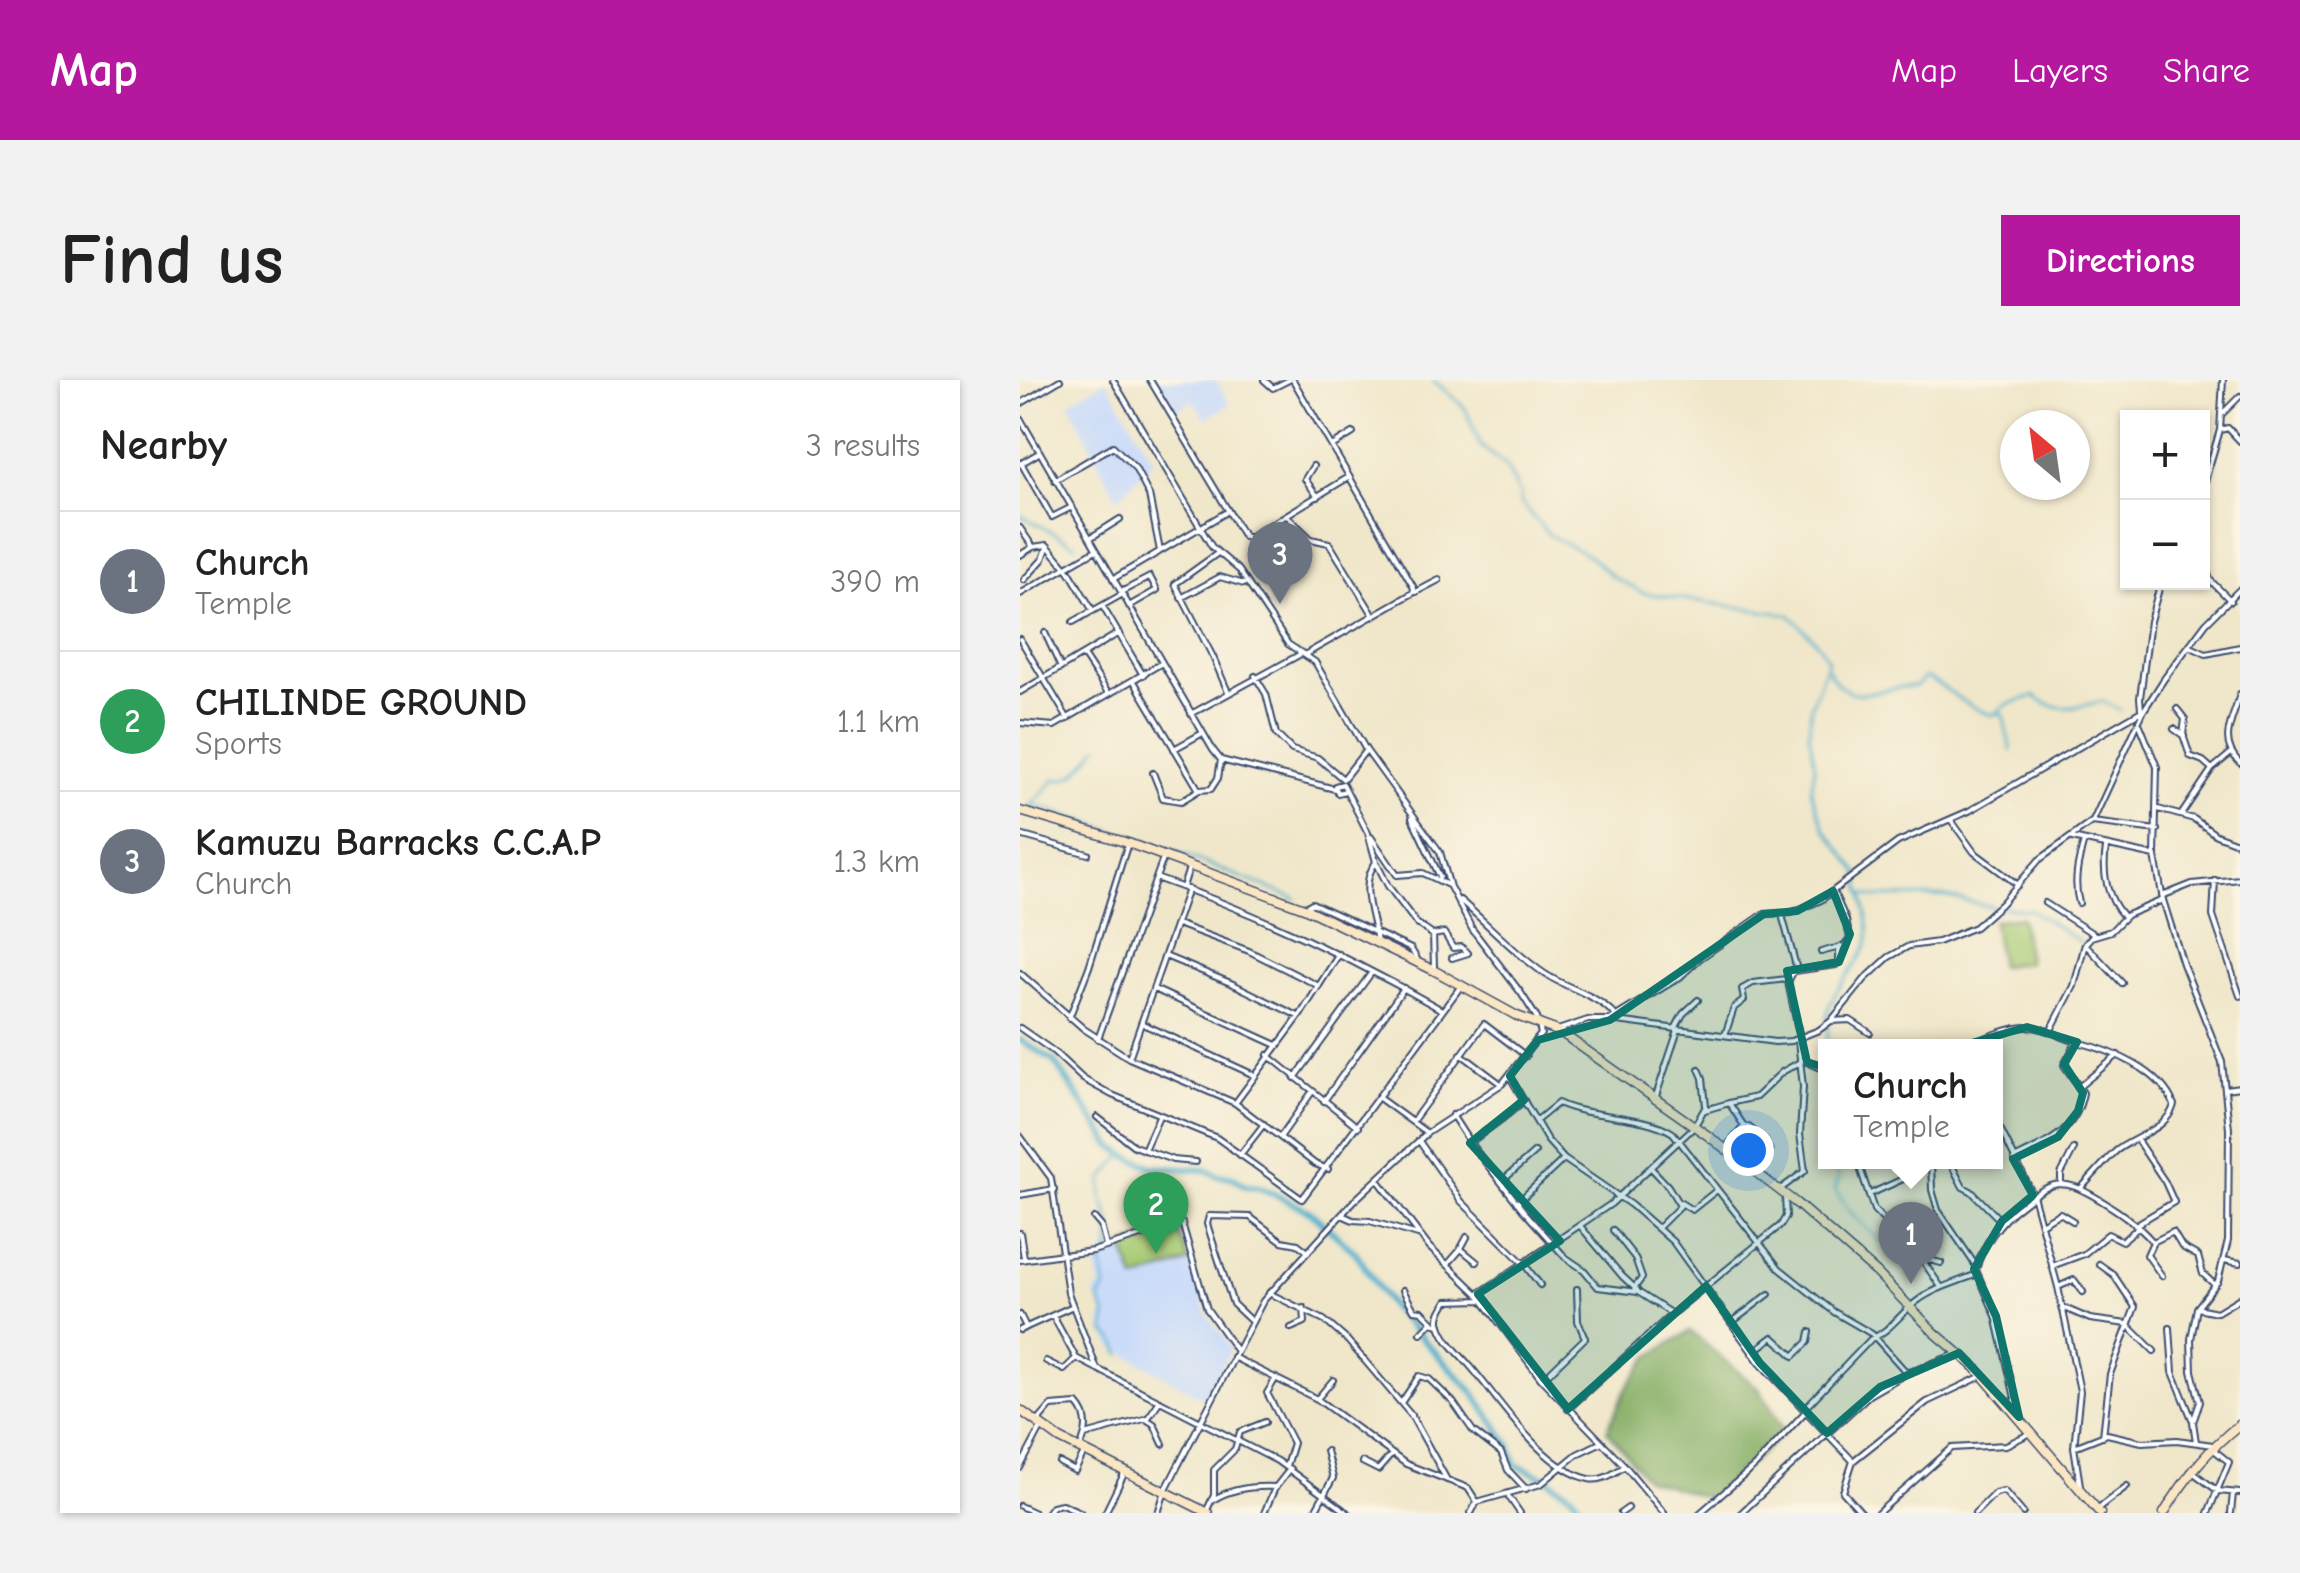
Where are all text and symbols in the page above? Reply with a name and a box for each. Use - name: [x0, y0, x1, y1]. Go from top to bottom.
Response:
- text: Map: [50, 43, 138, 98]
- text: Map: [1891, 50, 1957, 91]
- text: Layers: [2012, 50, 2108, 91]
- text: Share: [2163, 50, 2250, 91]
- button: Directions: [2001, 215, 2240, 306]
- text: Find us: [60, 220, 283, 301]
- north arrow: [2000, 410, 2090, 500]
- map controls: [2120, 410, 2210, 590]
- button: +: [2120, 410, 2210, 500]
- text: Nearby: [100, 421, 227, 470]
- text: 3 results: [806, 427, 920, 464]
- button: −: [2120, 500, 2210, 590]
- pin: 3: [1248, 522, 1312, 604]
- text: Church: [195, 541, 310, 585]
- text: 1: [126, 563, 139, 600]
- text: 390 m: [830, 563, 920, 600]
- text: Temple: [195, 585, 292, 622]
- text: CHILINDE GROUND: [195, 681, 527, 725]
- text: 2: [125, 703, 140, 740]
- text: 1.1 km: [837, 703, 920, 740]
- text: Sports: [195, 725, 282, 762]
- text: Kamuzu Barracks C.C.A.P: [195, 821, 601, 865]
- text: 3: [125, 843, 140, 880]
- text: 1.3 km: [834, 843, 920, 880]
- text: Church: [195, 865, 292, 902]
- popup: [1818, 1039, 2003, 1169]
- text: Church: [1853, 1064, 1968, 1108]
- text: Temple: [1853, 1108, 1950, 1145]
- your location: [1723, 1125, 1774, 1176]
- pin: 2: [1124, 1172, 1188, 1254]
- pin: 1: [1878, 1202, 1944, 1284]

